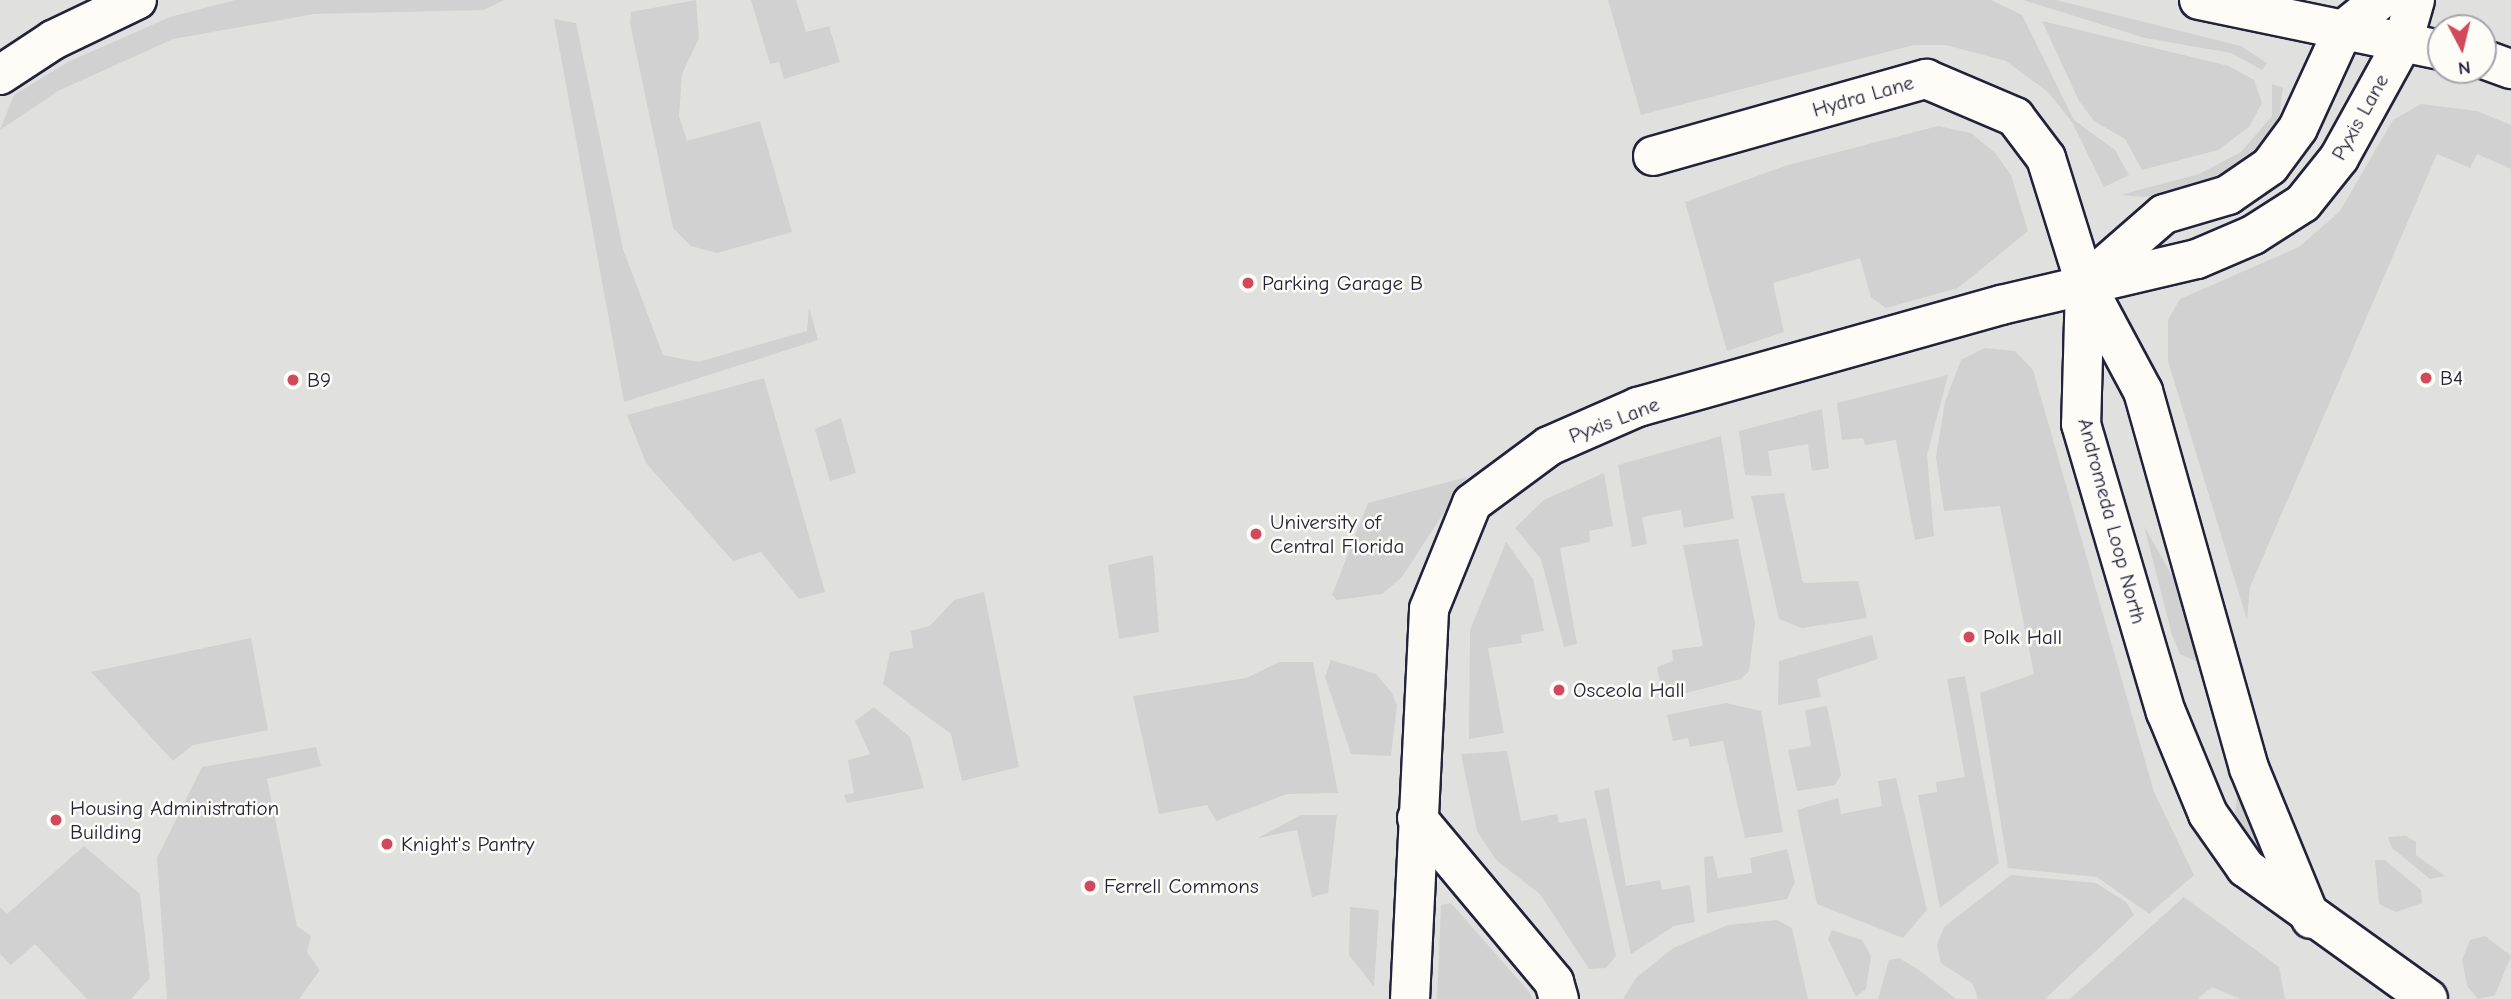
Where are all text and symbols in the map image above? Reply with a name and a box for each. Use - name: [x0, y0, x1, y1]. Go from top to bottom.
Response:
- north arrow: [2427, 14, 2497, 84]
- text: N: [2457, 56, 2472, 80]
- street label: Pyxis Lane: [2326, 69, 2394, 165]
- street label: Hydra Lane: [1809, 70, 1917, 122]
- place label: Parking Garage B: [1262, 270, 1423, 296]
- marker: Parking Garage B: [1240, 275, 1256, 291]
- place label: B4: [2440, 365, 2463, 391]
- place label: B9: [307, 367, 331, 393]
- marker: B4: [2418, 370, 2434, 386]
- marker: B9: [285, 372, 301, 388]
- street label: Pyxis Lane: [1565, 391, 1663, 449]
- street label: Andromeda Loop North: [2072, 415, 2152, 627]
- place label: University of Central Florida: [1270, 509, 1404, 559]
- marker: University of Central Florida: [1248, 526, 1264, 542]
- place label: Polk Hall: [1983, 624, 2062, 650]
- marker: Polk Hall: [1961, 629, 1977, 645]
- place label: Osceola Hall: [1573, 677, 1685, 703]
- marker: Osceola Hall: [1551, 682, 1567, 698]
- place label: Housing Administration Building: [70, 795, 279, 845]
- marker: Housing Administration Building: [48, 812, 64, 828]
- place label: Knight's Pantry: [401, 831, 534, 857]
- marker: Knight's Pantry: [379, 836, 395, 852]
- place label: Ferrell Commons: [1104, 873, 1259, 899]
- marker: Ferrell Commons: [1082, 878, 1098, 894]

